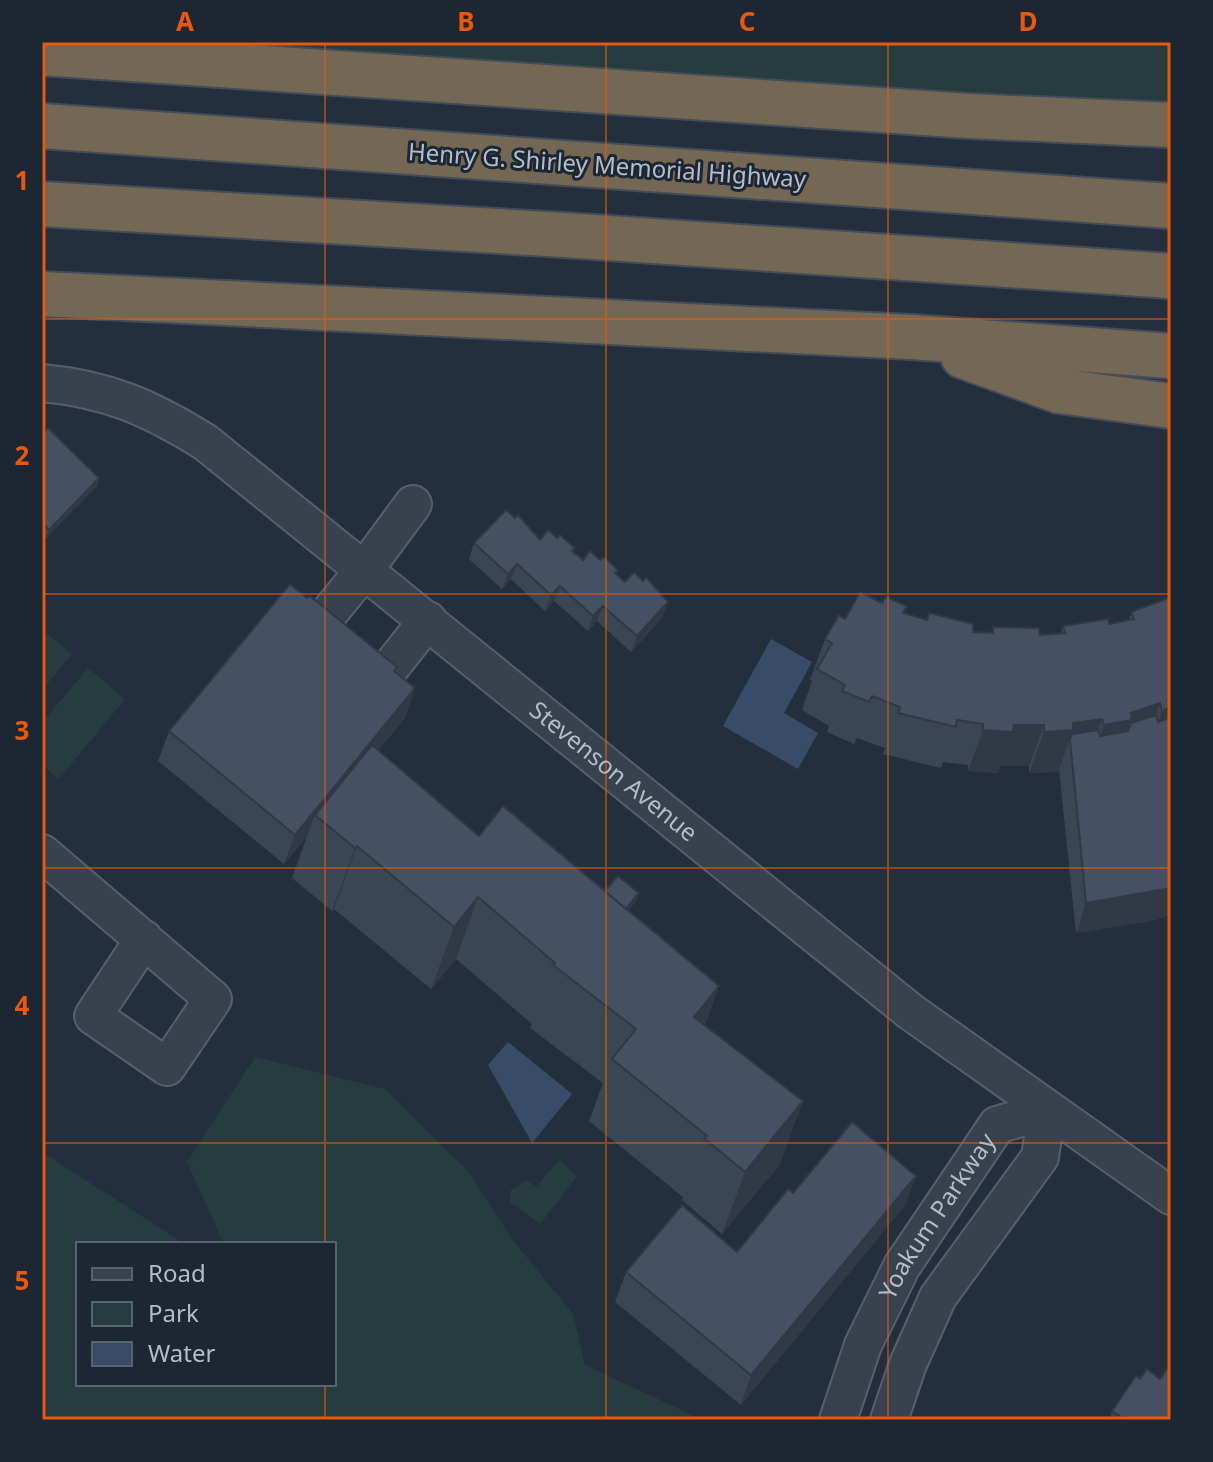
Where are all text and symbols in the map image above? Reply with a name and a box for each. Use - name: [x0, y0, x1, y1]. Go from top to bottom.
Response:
- text: A: [176, 3, 194, 39]
- text: B: [457, 3, 475, 39]
- text: C: [739, 3, 755, 39]
- text: D: [1018, 3, 1038, 39]
- street label: Henry G. Shirley Memorial Highway: [407, 134, 808, 195]
- text: 1: [15, 162, 29, 198]
- text: 2: [15, 437, 30, 473]
- street label: Stevenson Avenue: [523, 693, 705, 848]
- text: 3: [15, 712, 29, 748]
- text: 4: [15, 987, 30, 1023]
- street label: Yoakum Parkway: [870, 1125, 1003, 1304]
- legend: [76, 1242, 336, 1386]
- text: Road: [148, 1256, 206, 1289]
- text: 5: [15, 1262, 29, 1298]
- text: Park: [148, 1296, 199, 1329]
- text: Water: [148, 1336, 216, 1369]

